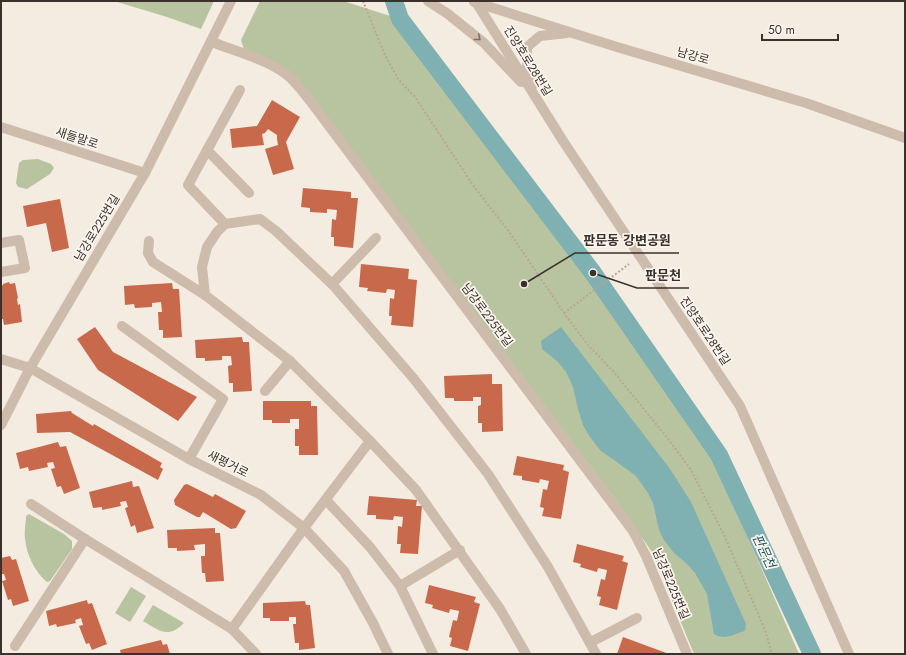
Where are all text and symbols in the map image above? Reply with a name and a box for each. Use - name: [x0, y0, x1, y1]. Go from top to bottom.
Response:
- scale bar: [762, 16, 838, 42]
- text: 50 m: [768, 21, 795, 39]
- street label: 진양호로28번길: [499, 22, 557, 100]
- one-way arrow: [473, 34, 481, 41]
- street label: 남강로: [675, 43, 711, 69]
- street label: 새들말로: [53, 123, 101, 153]
- street label: 남강로225번길: [70, 191, 124, 265]
- callout: 판문동 강변공원: [575, 228, 679, 253]
- text: 판문동 강변공원: [583, 231, 671, 250]
- callout: 판문천: [637, 263, 689, 288]
- text: 판문천: [645, 266, 681, 285]
- street label: 남강로225번길: [457, 279, 517, 351]
- street label: 진양호로28번길: [675, 293, 735, 369]
- street label: 새평거로: [204, 446, 252, 482]
- water label: 판문천: [748, 531, 781, 572]
- street label: 남강로225번길: [648, 546, 694, 622]

